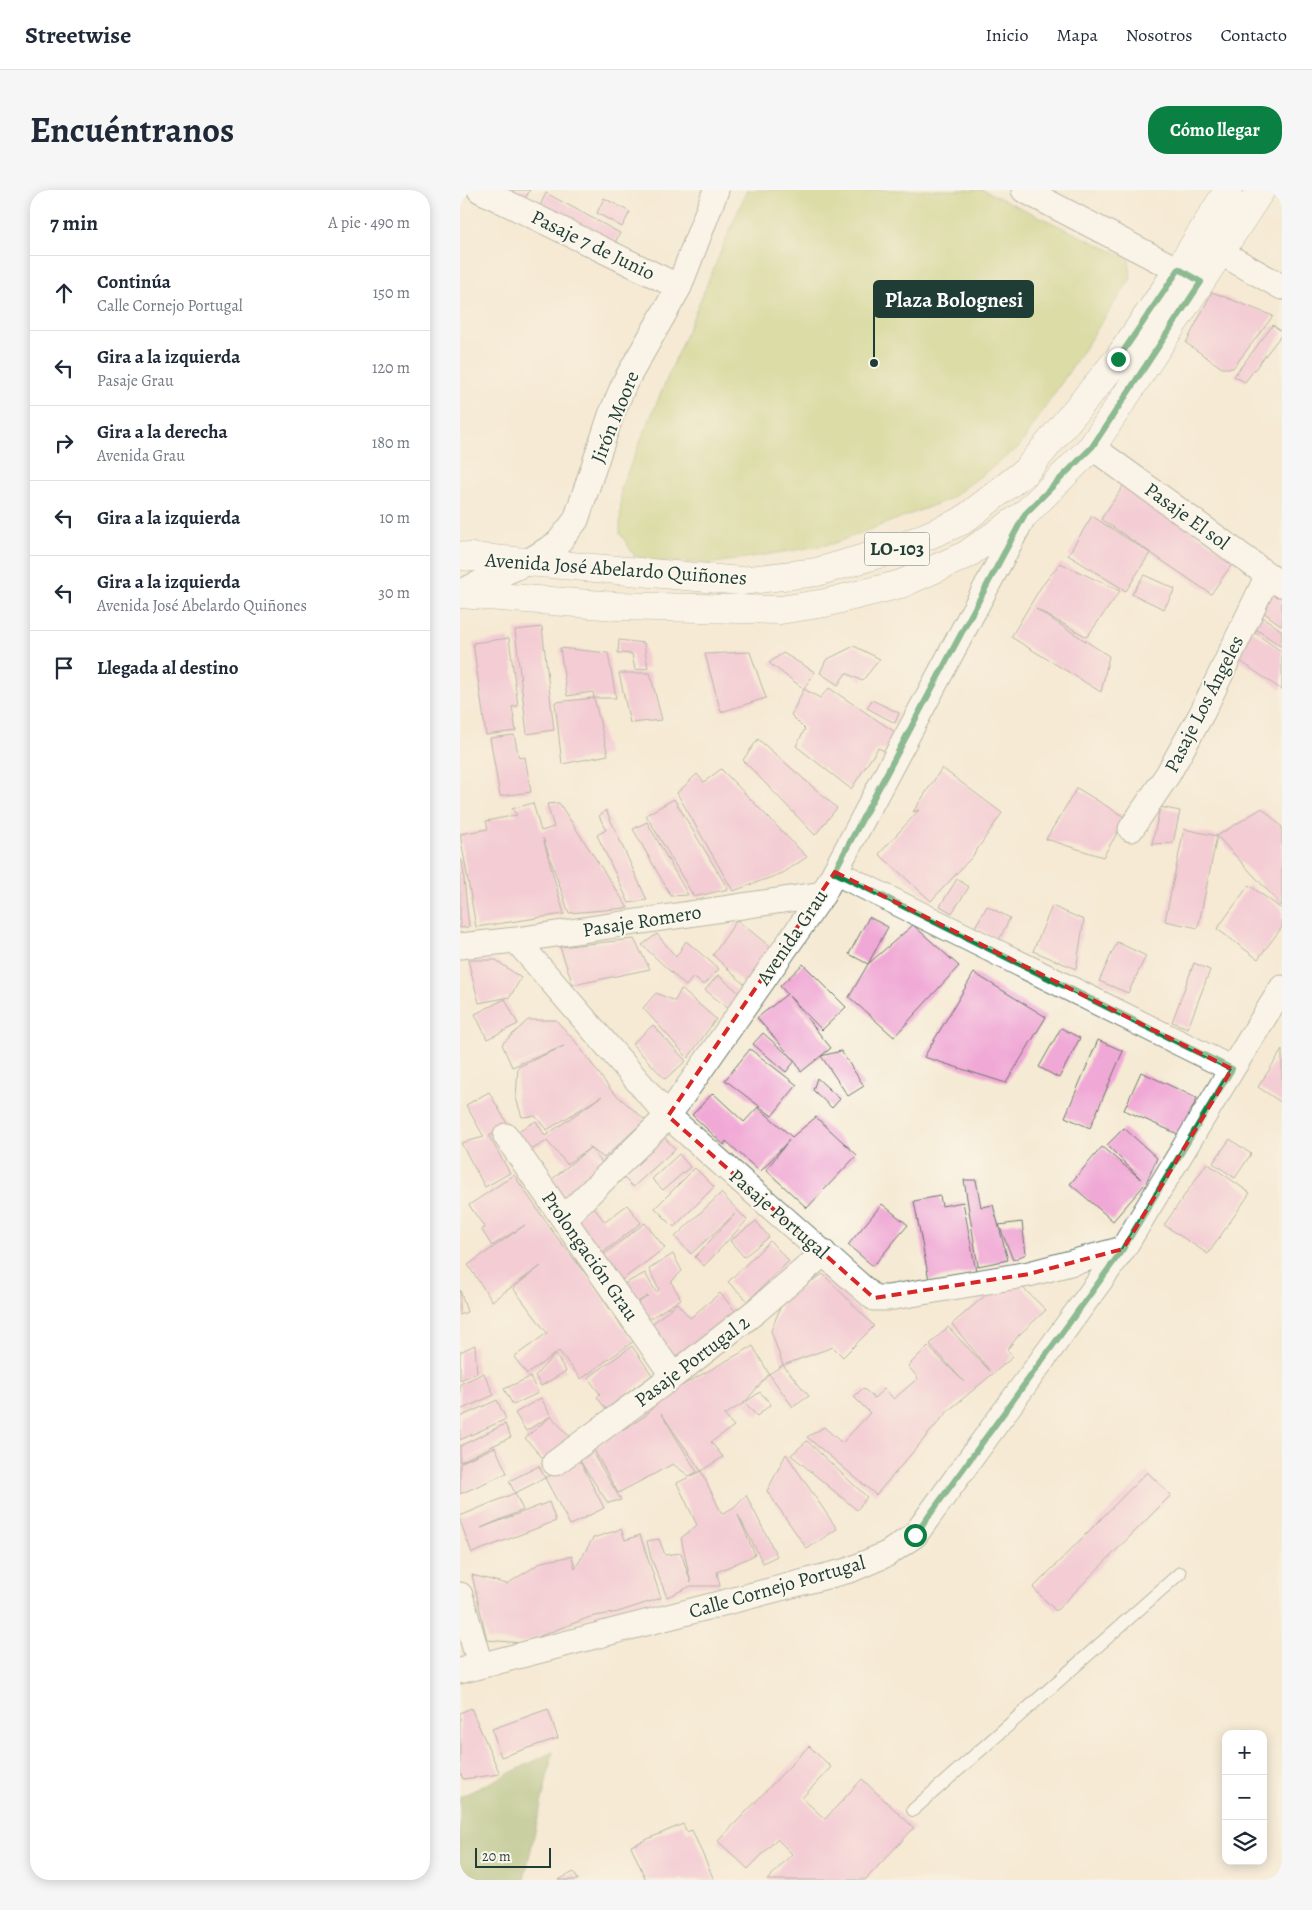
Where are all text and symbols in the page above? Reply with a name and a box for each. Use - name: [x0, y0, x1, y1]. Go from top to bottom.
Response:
- text: Streetwise: [25, 19, 131, 51]
- text: Inicio: [985, 23, 1028, 47]
- text: Mapa: [1056, 23, 1098, 47]
- text: Nosotros: [1126, 23, 1192, 47]
- text: Contacto: [1220, 23, 1287, 47]
- text: Encuéntranos: [30, 106, 234, 154]
- button: Cómo llegar: [1148, 106, 1282, 154]
- street label: Pasaje 7 de Junio: [527, 203, 659, 287]
- text: 7 min: [50, 209, 98, 237]
- text: A pie · 490 m: [328, 212, 410, 234]
- text: Continúa: [97, 269, 171, 295]
- icon: ahead: [50, 279, 78, 307]
- callout: Plaza Bolognesi: [874, 281, 1033, 317]
- text: 150 m: [373, 282, 410, 304]
- text: Plaza Bolognesi: [885, 286, 1023, 314]
- text: Calle Cornejo Portugal: [97, 295, 243, 317]
- text: Gira a la izquierda: [97, 344, 240, 370]
- route end: [1107, 348, 1130, 371]
- icon: left: [50, 354, 78, 382]
- text: 120 m: [372, 357, 410, 379]
- street label: Jirón Moore: [584, 367, 646, 467]
- text: Pasaje Grau: [97, 370, 174, 392]
- text: Gira a la derecha: [97, 419, 228, 445]
- icon: right: [50, 429, 78, 457]
- text: 180 m: [372, 432, 410, 454]
- text: Avenida Grau: [97, 445, 185, 467]
- street label: Pasaje El sol: [1139, 476, 1235, 556]
- icon: left: [50, 504, 78, 532]
- text: Gira a la izquierda: [97, 505, 240, 531]
- text: 10 m: [380, 507, 410, 529]
- road number: LO-103: [864, 532, 930, 566]
- street label: Avenida José Abelardo Quiñones: [483, 546, 748, 592]
- text: Gira a la izquierda: [97, 569, 240, 595]
- icon: left: [50, 579, 78, 607]
- text: 30 m: [378, 582, 410, 604]
- text: Avenida José Abelardo Quiñones: [97, 595, 307, 617]
- street label: Pasaje Los Ángeles: [1158, 631, 1250, 777]
- icon: arrive: [50, 654, 78, 682]
- text: Llegada al destino: [97, 655, 239, 681]
- street label: Avenida Grau: [749, 884, 834, 991]
- street label: Pasaje Romero: [581, 898, 703, 944]
- street label: Pasaje Portugal: [723, 1163, 835, 1265]
- street label: Prolongación Grau: [535, 1186, 645, 1326]
- street label: Pasaje Portugal 2: [629, 1308, 756, 1413]
- route start: [904, 1524, 927, 1547]
- street label: Calle Cornejo Portugal: [686, 1549, 868, 1625]
- map controls: [1222, 1730, 1267, 1865]
- button: +: [1222, 1730, 1267, 1775]
- button: −: [1222, 1775, 1267, 1820]
- button: layers: [1222, 1820, 1267, 1865]
- scale bar: [475, 1845, 551, 1868]
- text: 20 m: [482, 1847, 511, 1866]

